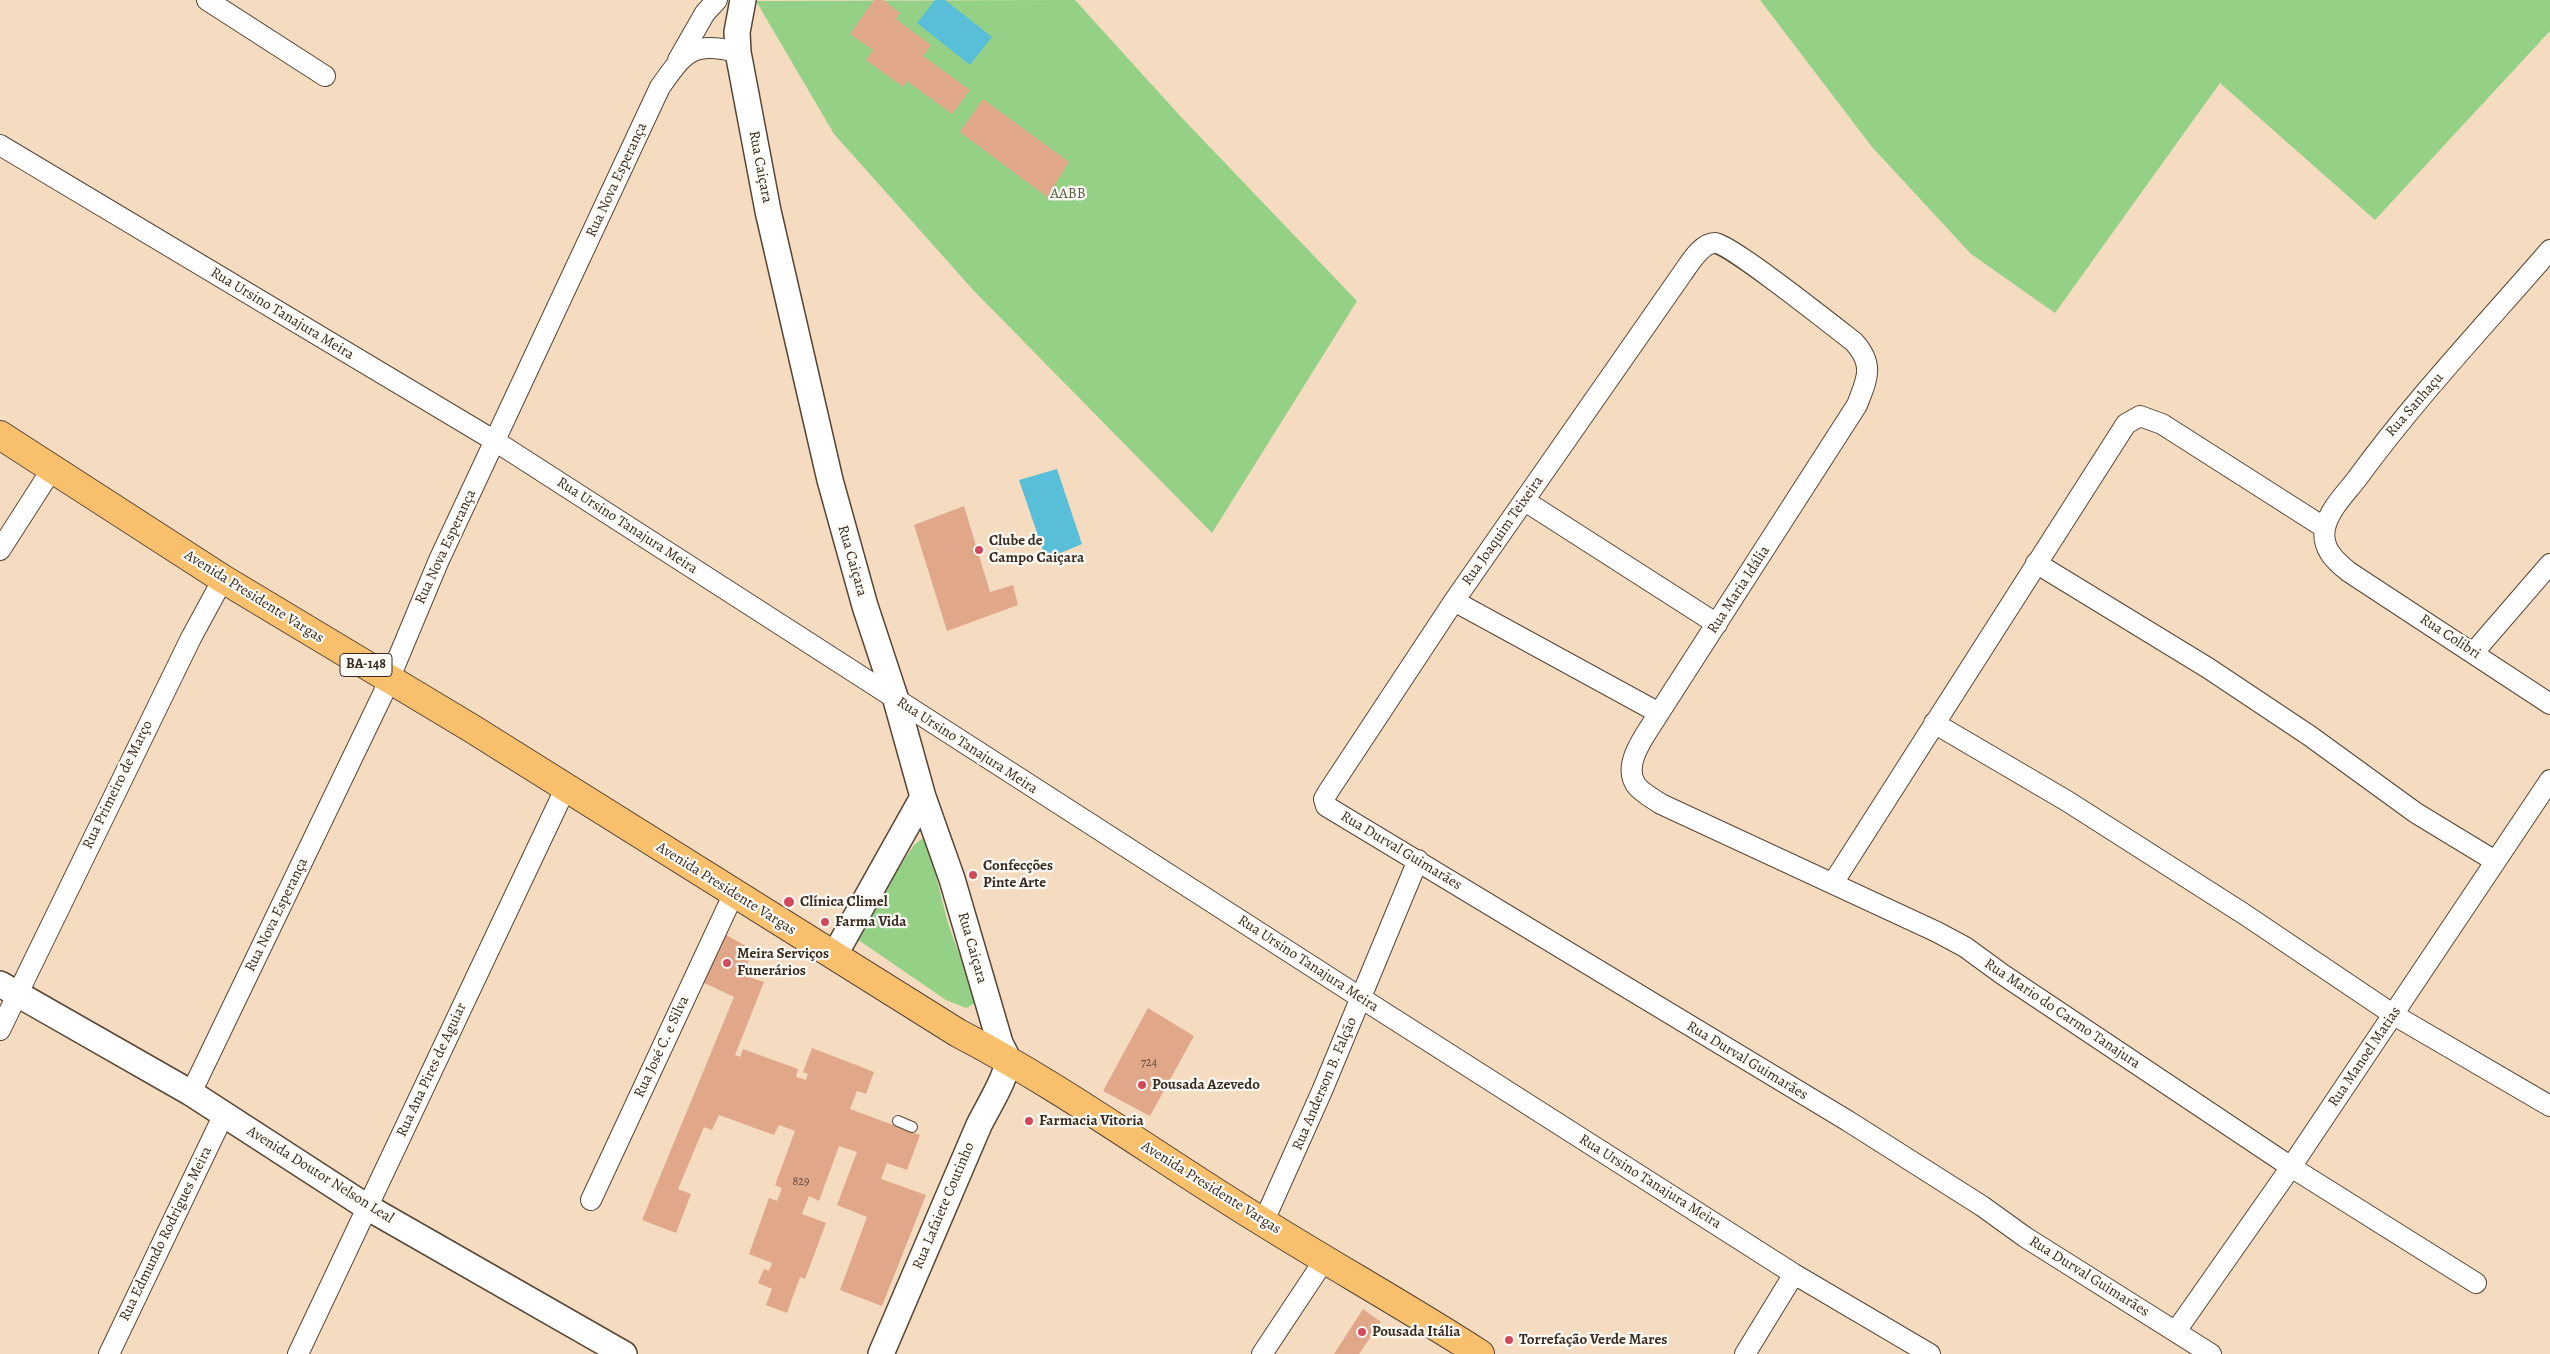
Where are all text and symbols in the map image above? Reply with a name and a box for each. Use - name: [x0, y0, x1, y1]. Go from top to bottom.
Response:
- street label: Rua Nova Esperança: [583, 120, 651, 240]
- street label: Rua Caiçara: [744, 129, 776, 205]
- park label: AABB: [1050, 185, 1086, 203]
- street label: Rua Ursino Tanajura Meira: [207, 264, 357, 364]
- street label: Rua Sanhaçu: [2382, 369, 2448, 441]
- street label: Rua Joaquim Teixeira: [1458, 473, 1548, 589]
- street label: Rua Ursino Tanajura Meira: [553, 474, 701, 578]
- street label: Rua Nova Esperança: [412, 487, 480, 607]
- street label: Rua Caiçara: [833, 523, 871, 599]
- place label: Clube de Campo Caiçara: [989, 532, 1084, 567]
- street label: Rua Maria Idália: [1704, 543, 1774, 637]
- marker: Clube de Campo Caiçara: [973, 544, 985, 556]
- street label: Avenida Presidente Vargas: [181, 547, 327, 647]
- street label: Rua Colibri: [2416, 611, 2484, 663]
- road number: BA-148: [340, 654, 392, 676]
- street label: Rua Ursino Tanajura Meira: [893, 694, 1041, 798]
- street label: Rua Primeiro de Março: [79, 718, 157, 852]
- street label: Rua Durval Guimarães: [1337, 808, 1465, 894]
- street label: Avenida Presidente Vargas: [653, 839, 799, 939]
- street label: Rua Nova Esperança: [242, 855, 312, 975]
- place label: Confecções Pinte Arte: [983, 857, 1053, 892]
- marker: Confecções Pinte Arte: [967, 869, 979, 881]
- place label: Clínica Climel: [800, 893, 888, 911]
- marker: Clínica Climel: [782, 895, 796, 909]
- street label: Rua Caiçara: [953, 910, 991, 986]
- street label: Rua Ursino Tanajura Meira: [1234, 912, 1382, 1016]
- place label: Farma Vida: [835, 913, 906, 931]
- marker: Farma Vida: [819, 916, 831, 928]
- place label: Meira Serviços Funerários: [737, 945, 829, 980]
- street label: Rua Mario do Carmo Tanajura: [1981, 955, 2143, 1073]
- marker: Meira Serviços Funerários: [721, 957, 733, 969]
- street label: Rua José C. e Silva: [631, 993, 693, 1101]
- street label: Rua Ana Pires de Aguiar: [393, 1000, 471, 1140]
- street label: Rua Manoel Matias: [2325, 1003, 2405, 1111]
- street label: Rua Anderson B. Falção: [1289, 1015, 1361, 1153]
- street label: Rua Durval Guimarães: [1683, 1018, 1811, 1104]
- house number: 724: [1141, 1056, 1157, 1070]
- place label: Pousada Azevedo: [1152, 1076, 1260, 1094]
- marker: Pousada Azevedo: [1136, 1079, 1148, 1091]
- place label: Farmacia Vitoria: [1039, 1112, 1144, 1130]
- marker: Farmacia Vitoria: [1023, 1115, 1035, 1127]
- street label: Avenida Doutor Nelson Leal: [243, 1122, 397, 1228]
- street label: Rua Ursino Tanajura Meira: [1576, 1131, 1724, 1233]
- street label: Avenida Presidente Vargas: [1138, 1138, 1284, 1238]
- street label: Rua Lafaiete Coutinho: [909, 1140, 979, 1272]
- street label: Rua Edmundo Rodrigues Meira: [116, 1144, 216, 1324]
- house number: 829: [793, 1175, 809, 1189]
- street label: Rua Durval Guimarães: [2026, 1233, 2152, 1321]
- place label: Pousada Itália: [1372, 1323, 1461, 1341]
- marker: Pousada Itália: [1356, 1326, 1368, 1338]
- place label: Torrefação Verde Mares: [1519, 1331, 1667, 1349]
- marker: Torrefação Verde Mares: [1503, 1334, 1515, 1346]

